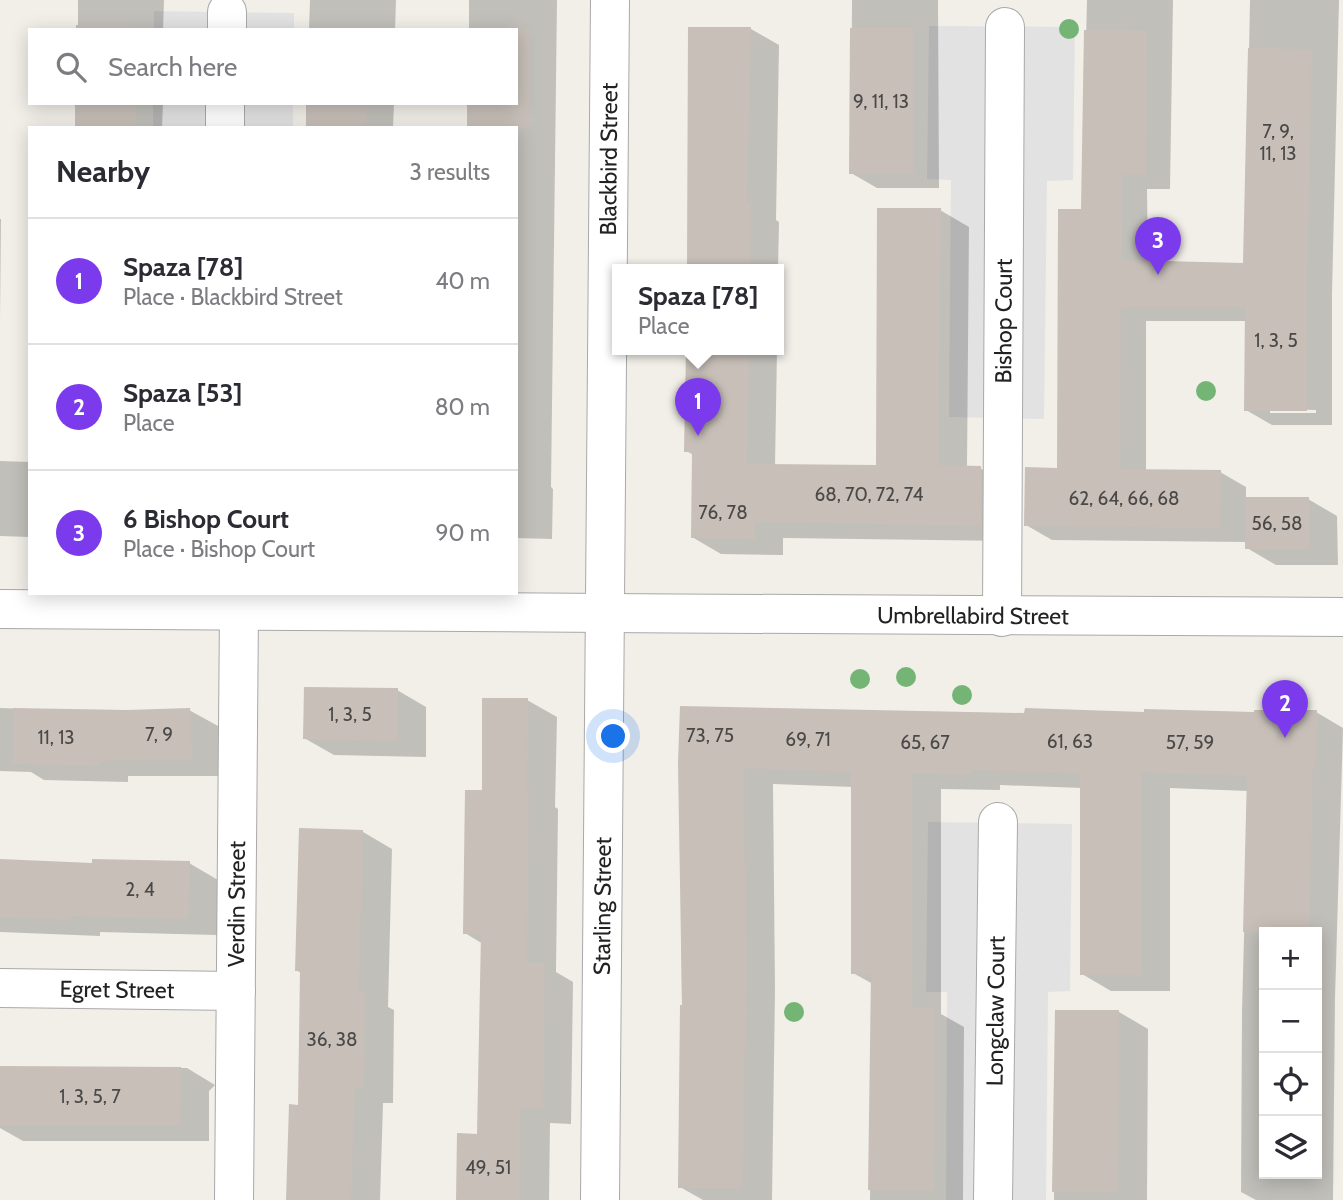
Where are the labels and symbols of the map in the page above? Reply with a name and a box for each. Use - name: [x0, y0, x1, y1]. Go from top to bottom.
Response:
- street label: Blackbird Street: [594, 82, 623, 235]
- house number: 9, 11, 13: [853, 90, 909, 113]
- house number: 7, 9, 11, 13: [1259, 120, 1297, 165]
- pin: 3: [1135, 217, 1181, 275]
- street label: Bishop Court: [989, 258, 1018, 383]
- house number: 1, 3, 5: [1254, 329, 1298, 352]
- pin: 1: [675, 378, 721, 436]
- house number: 68, 70, 72, 74: [814, 483, 924, 506]
- house number: 62, 64, 66, 68: [1068, 487, 1180, 510]
- house number: 76, 78: [698, 501, 748, 524]
- house number: 56, 58: [1251, 512, 1303, 535]
- street label: Umbrellabird Street: [877, 601, 1069, 630]
- pin: 2: [1262, 680, 1308, 738]
- house number: 1, 3, 5: [328, 703, 372, 726]
- your location: [596, 719, 630, 753]
- house number: 7, 9: [145, 723, 173, 746]
- house number: 73, 75: [686, 724, 734, 747]
- house number: 11, 13: [37, 726, 75, 749]
- house number: 69, 71: [785, 728, 831, 751]
- house number: 61, 63: [1047, 730, 1093, 753]
- house number: 65, 67: [900, 731, 950, 754]
- house number: 57, 59: [1166, 731, 1214, 754]
- street label: Starling Street: [588, 837, 617, 975]
- street label: Verdin Street: [222, 841, 251, 967]
- house number: 2, 4: [125, 878, 155, 901]
- street label: Longclaw Court: [981, 935, 1010, 1086]
- street label: Egret Street: [59, 975, 175, 1004]
- house number: 36, 38: [306, 1028, 358, 1051]
- house number: 1, 3, 5, 7: [59, 1085, 121, 1108]
- house number: 49, 51: [465, 1156, 511, 1179]

